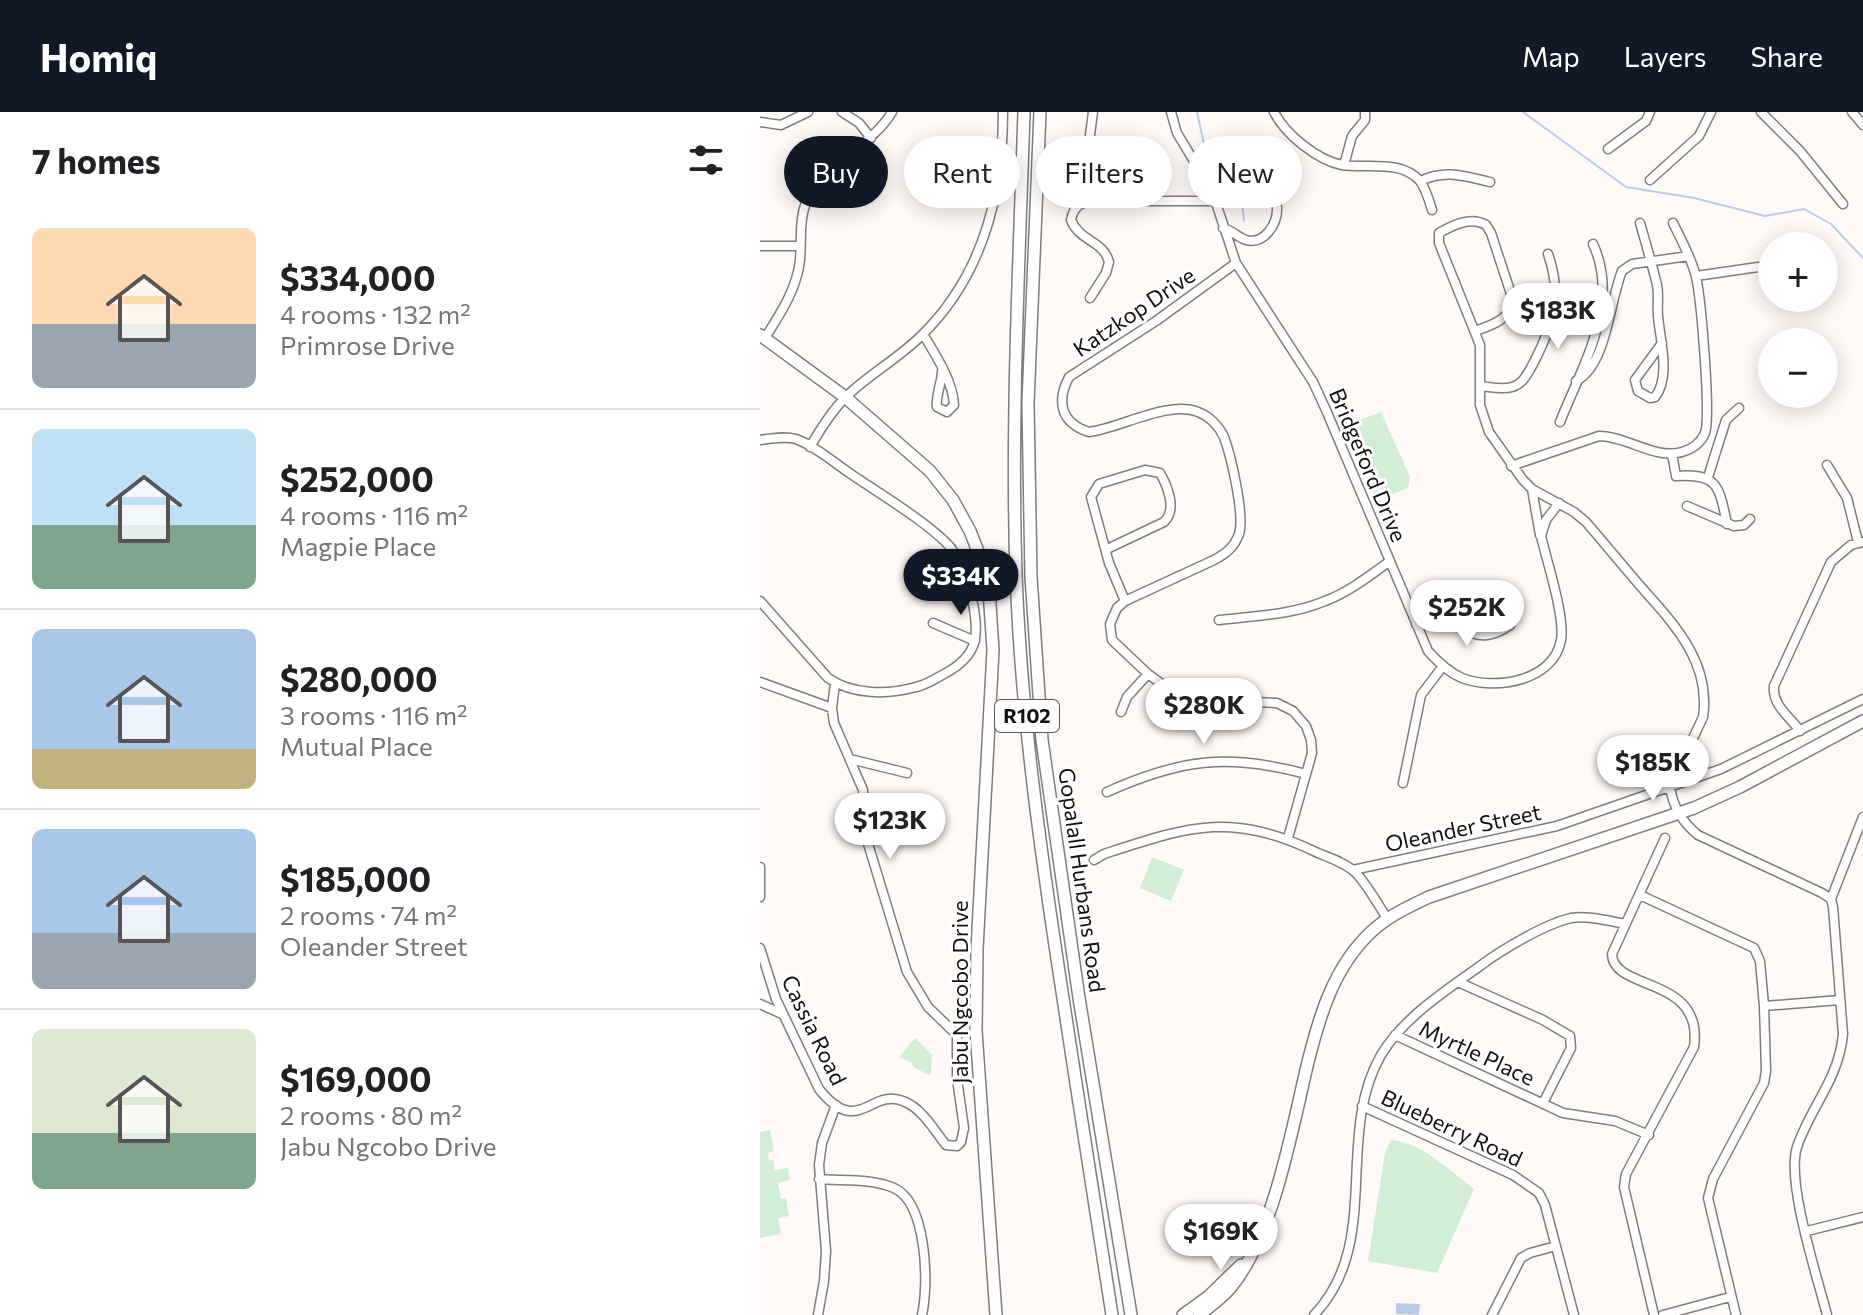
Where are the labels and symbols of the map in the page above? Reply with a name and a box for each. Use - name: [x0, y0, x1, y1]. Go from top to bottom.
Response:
- street label: Katzkop Drive: [1068, 261, 1200, 362]
- pin: $183K: [1502, 283, 1614, 351]
- street label: Bridgeford Drive: [1324, 384, 1413, 546]
- pin: $334K: [905, 549, 1017, 617]
- pin: $252K: [1411, 580, 1523, 648]
- pin: $280K: [1148, 678, 1260, 746]
- road number: R102: [995, 700, 1059, 732]
- pin: $185K: [1597, 735, 1709, 803]
- street label: Gopalall Hurbans Road: [1053, 766, 1112, 994]
- pin: $123K: [834, 793, 946, 861]
- street label: Oleander Street: [1382, 798, 1543, 857]
- street label: Jabu Ngcobo Drive: [946, 900, 973, 1084]
- street label: Cassia Road: [776, 970, 853, 1089]
- street label: Myrtle Place: [1415, 1014, 1539, 1091]
- street label: Blueberry Road: [1377, 1083, 1527, 1172]
- pin: $169K: [1165, 1204, 1277, 1272]

